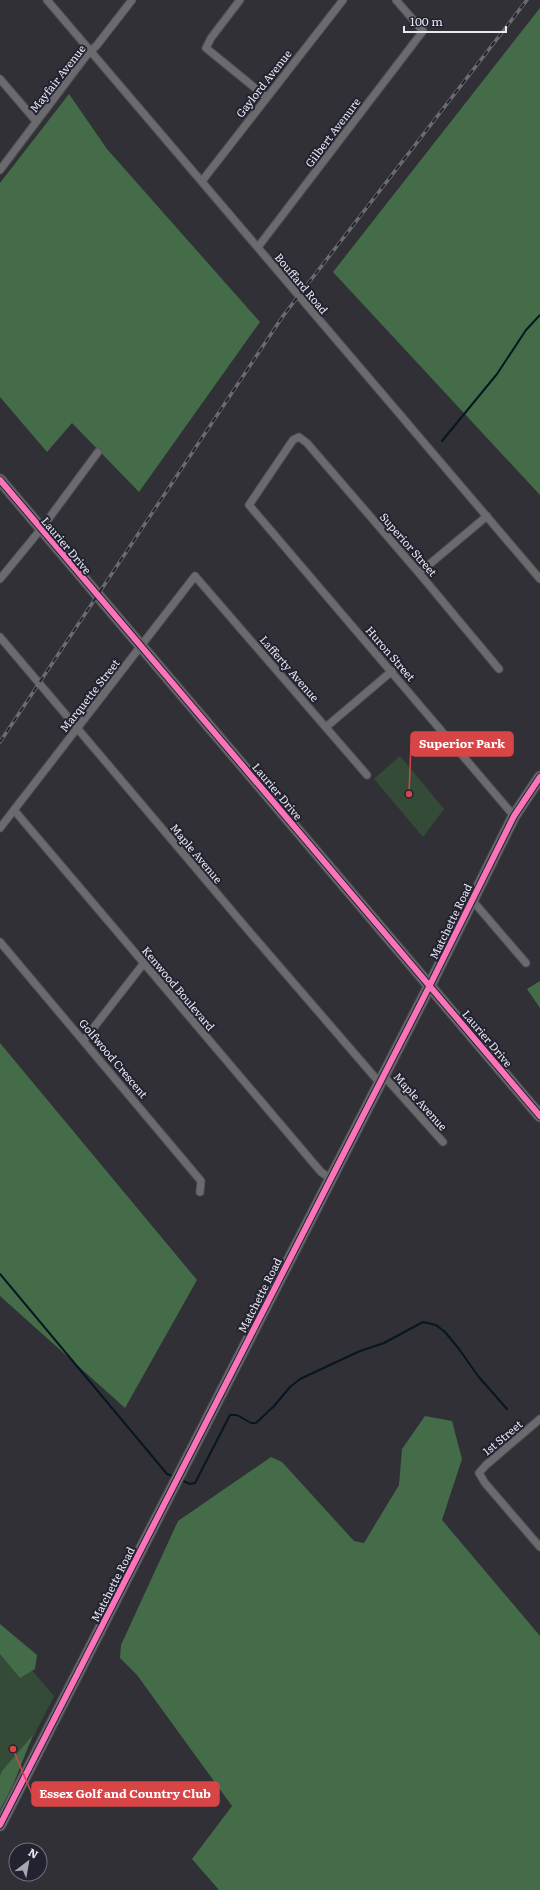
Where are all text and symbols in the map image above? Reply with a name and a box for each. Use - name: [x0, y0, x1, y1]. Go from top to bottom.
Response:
- scale bar: [404, 8, 506, 34]
- text: 100 m: [410, 12, 443, 30]
- street label: Mayfair Avenue: [25, 40, 89, 115]
- street label: Gaylord Avenue: [231, 45, 295, 120]
- street label: Gilbert Avenure: [300, 94, 364, 170]
- street label: Bouffard Road: [272, 249, 332, 317]
- street label: Superior Street: [377, 509, 442, 580]
- street label: Laurier Drive: [38, 513, 96, 577]
- street label: Huron Street: [363, 622, 420, 684]
- street label: Lafferty Avenue: [257, 631, 323, 705]
- street label: Marquette Street: [55, 655, 123, 735]
- callout: Superior Park: [411, 732, 513, 756]
- text: Superior Park: [419, 734, 506, 752]
- street label: Laurier Drive: [249, 759, 307, 823]
- street label: Maple Avenue: [167, 820, 227, 886]
- street label: Matchette Road: [425, 880, 475, 962]
- street label: Kenwood Boulevard: [139, 942, 219, 1034]
- street label: Laurier Drive: [459, 1006, 517, 1070]
- street label: Golfwood Crescent: [76, 1015, 152, 1102]
- street label: Maple Avenue: [391, 1068, 452, 1134]
- street label: Matchette Road: [233, 1254, 285, 1335]
- street label: 1st Street: [479, 1415, 526, 1458]
- street label: Matchette Road: [86, 1543, 138, 1624]
- callout: Essex Golf and Country Club: [32, 1782, 219, 1806]
- text: Essex Golf and Country Club: [39, 1784, 211, 1802]
- north arrow: [8, 1842, 48, 1882]
- text: N: [26, 1843, 42, 1862]

